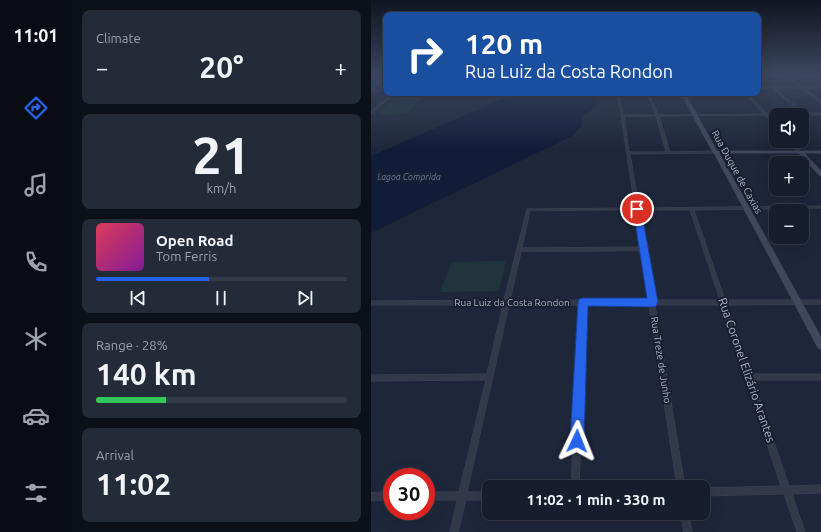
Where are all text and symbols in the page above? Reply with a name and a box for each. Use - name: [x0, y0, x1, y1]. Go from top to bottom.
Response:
- text: 11:01: [13, 25, 59, 45]
- icon: right: [399, 28, 451, 80]
- text: 120 m: [465, 28, 543, 59]
- text: Climate: [96, 31, 141, 45]
- text: 20°: [199, 50, 244, 84]
- text: −: [96, 55, 108, 80]
- text: +: [335, 55, 347, 80]
- text: Rua Luiz da Costa Rondon: [465, 61, 673, 81]
- icon: directions: [22, 94, 50, 122]
- map controls: [769, 108, 809, 244]
- button: sound: [769, 108, 809, 148]
- text: 21: [192, 126, 251, 184]
- street label: Rua Duque de Caxias: [710, 128, 764, 216]
- button: +: [769, 156, 809, 196]
- icon: music: [22, 171, 50, 199]
- water label: Lagoa Comprida: [377, 172, 441, 182]
- text: km/h: [206, 181, 237, 195]
- pin: [620, 192, 654, 226]
- icon: arrive: [626, 198, 648, 220]
- button: −: [769, 204, 809, 244]
- text: Open Road: [156, 232, 233, 249]
- icon: phone: [22, 248, 50, 276]
- text: Tom Ferris: [156, 249, 217, 263]
- icon: previous: [127, 287, 149, 309]
- icon: pause: [210, 287, 232, 309]
- icon: next: [294, 287, 316, 309]
- street label: Rua Coronel Elizário Arantes: [716, 296, 778, 444]
- street label: Rua Luiz da Costa Rondon: [454, 297, 570, 308]
- street label: Rua Treze de Junho: [649, 316, 673, 404]
- icon: climate: [22, 325, 50, 353]
- text: Range · 28%: [96, 338, 168, 352]
- text: 140 km: [96, 357, 197, 391]
- icon: car: [22, 402, 50, 430]
- position arrow: [556, 420, 598, 462]
- text: Arrival: [96, 448, 134, 462]
- text: 11:02: [96, 467, 171, 501]
- speed limit sign: 30: [383, 468, 435, 520]
- icon: filters: [22, 479, 50, 507]
- text: 11:02 · 1 min · 330 m: [527, 491, 665, 508]

